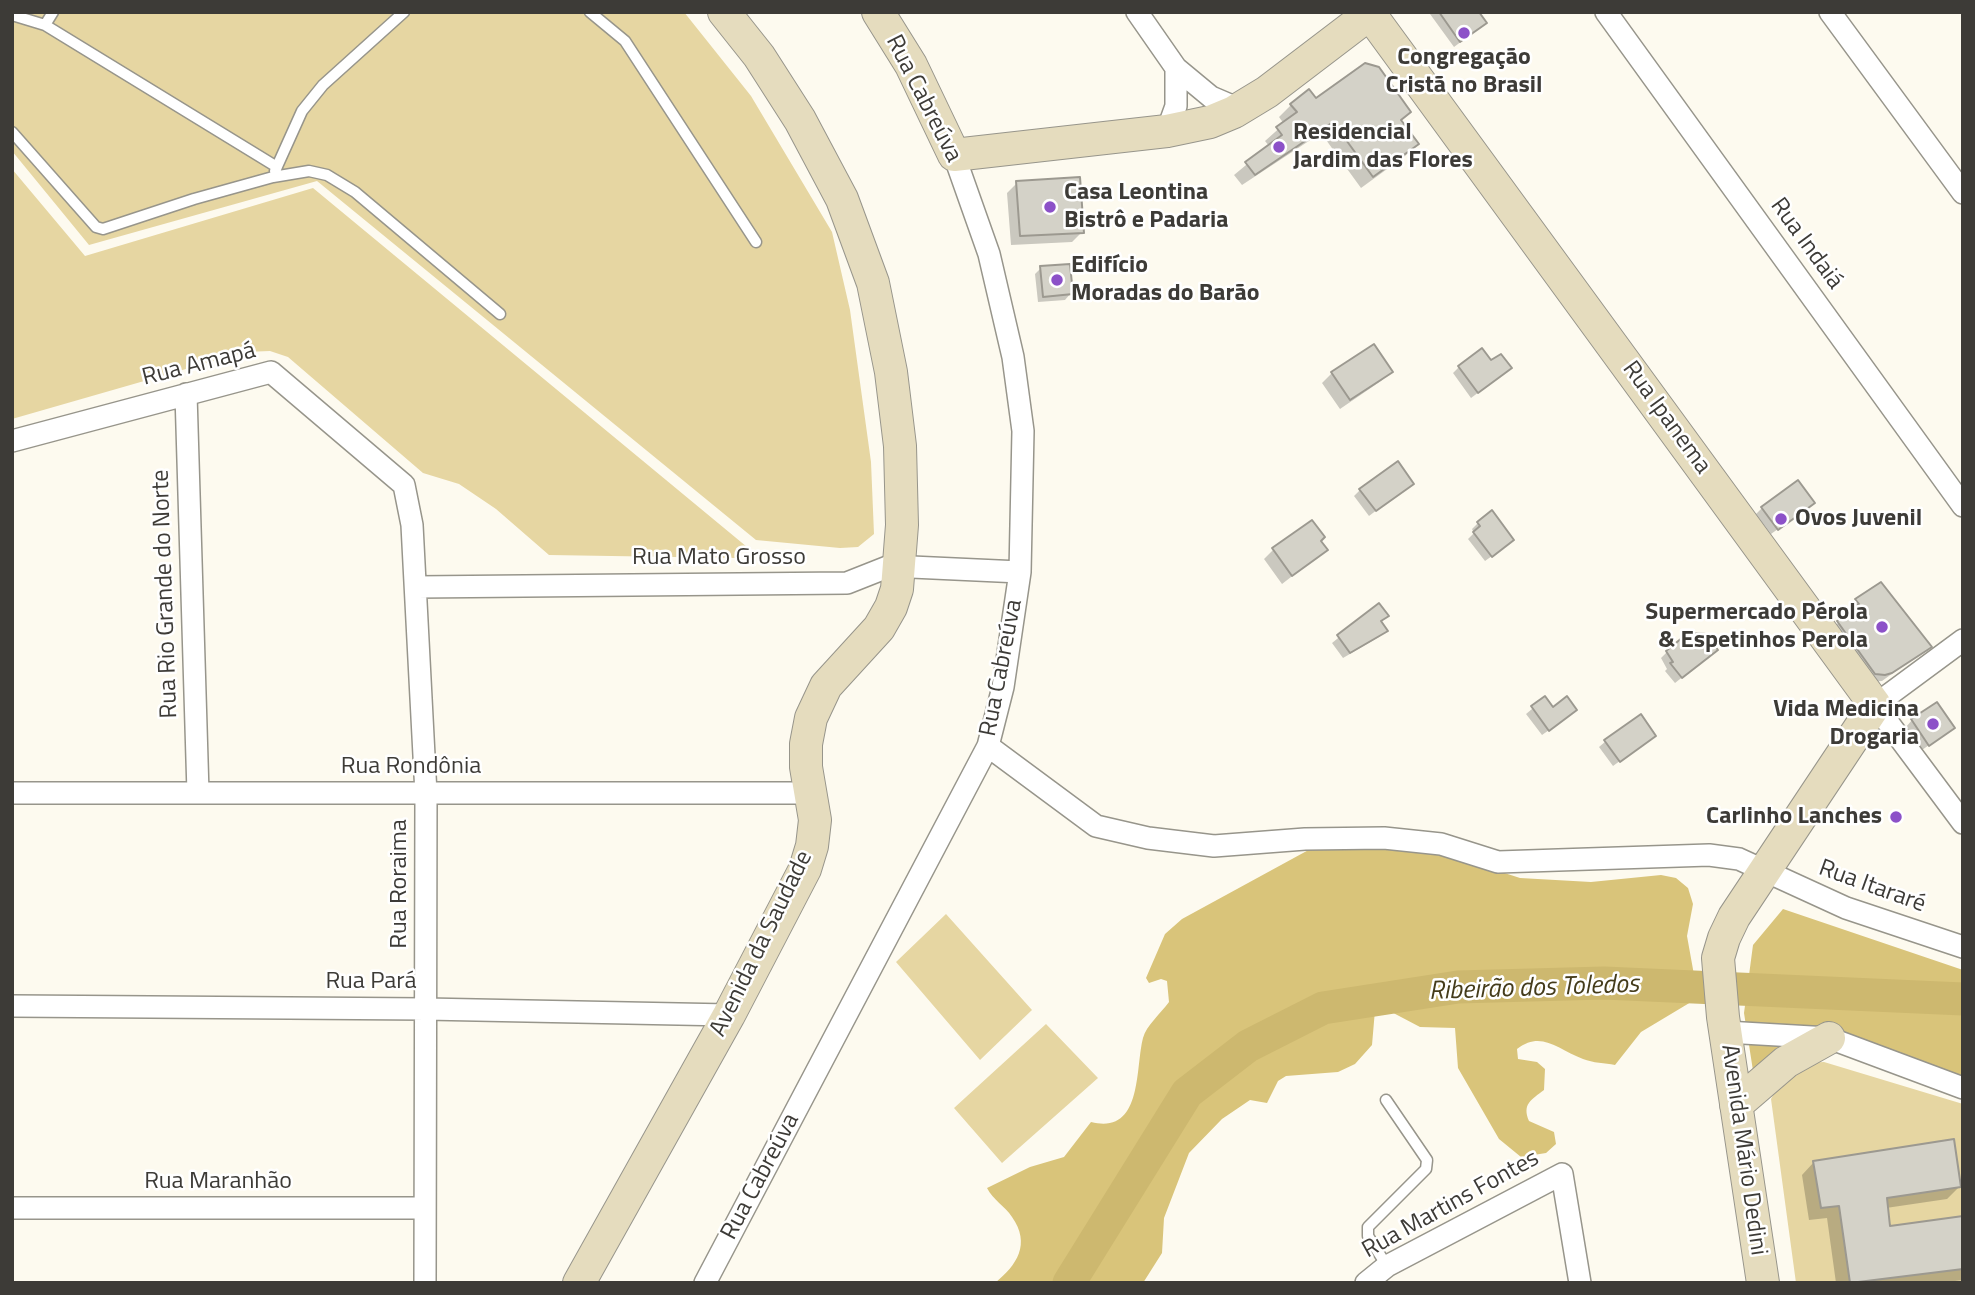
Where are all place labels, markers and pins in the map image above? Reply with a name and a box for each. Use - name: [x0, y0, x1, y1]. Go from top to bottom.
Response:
- marker: Congregação Cristã no Brasil: [1456, 25, 1472, 41]
- place label: Congregação Cristã no Brasil: [1386, 44, 1542, 100]
- place label: Residencial Jardim das Flores: [1293, 119, 1473, 175]
- marker: Residencial Jardim das Flores: [1271, 139, 1287, 155]
- place label: Casa Leontina Bistrô e Padaria: [1064, 179, 1228, 235]
- marker: Casa Leontina Bistrô e Padaria: [1042, 199, 1058, 215]
- place label: Edifício Moradas do Barão: [1071, 252, 1260, 308]
- marker: Edifício Moradas do Barão: [1049, 272, 1065, 288]
- place label: Ovos Juvenil: [1795, 505, 1922, 533]
- marker: Ovos Juvenil: [1773, 511, 1789, 527]
- place label: Supermercado Pérola & Espetinhos Perola: [1645, 599, 1868, 655]
- marker: Supermercado Pérola & Espetinhos Perola: [1874, 619, 1890, 635]
- place label: Vida Medicina Drogaria: [1773, 696, 1919, 752]
- marker: Vida Medicina Drogaria: [1925, 716, 1941, 732]
- place label: Carlinho Lanches: [1706, 803, 1882, 831]
- marker: Carlinho Lanches: [1888, 809, 1904, 825]

